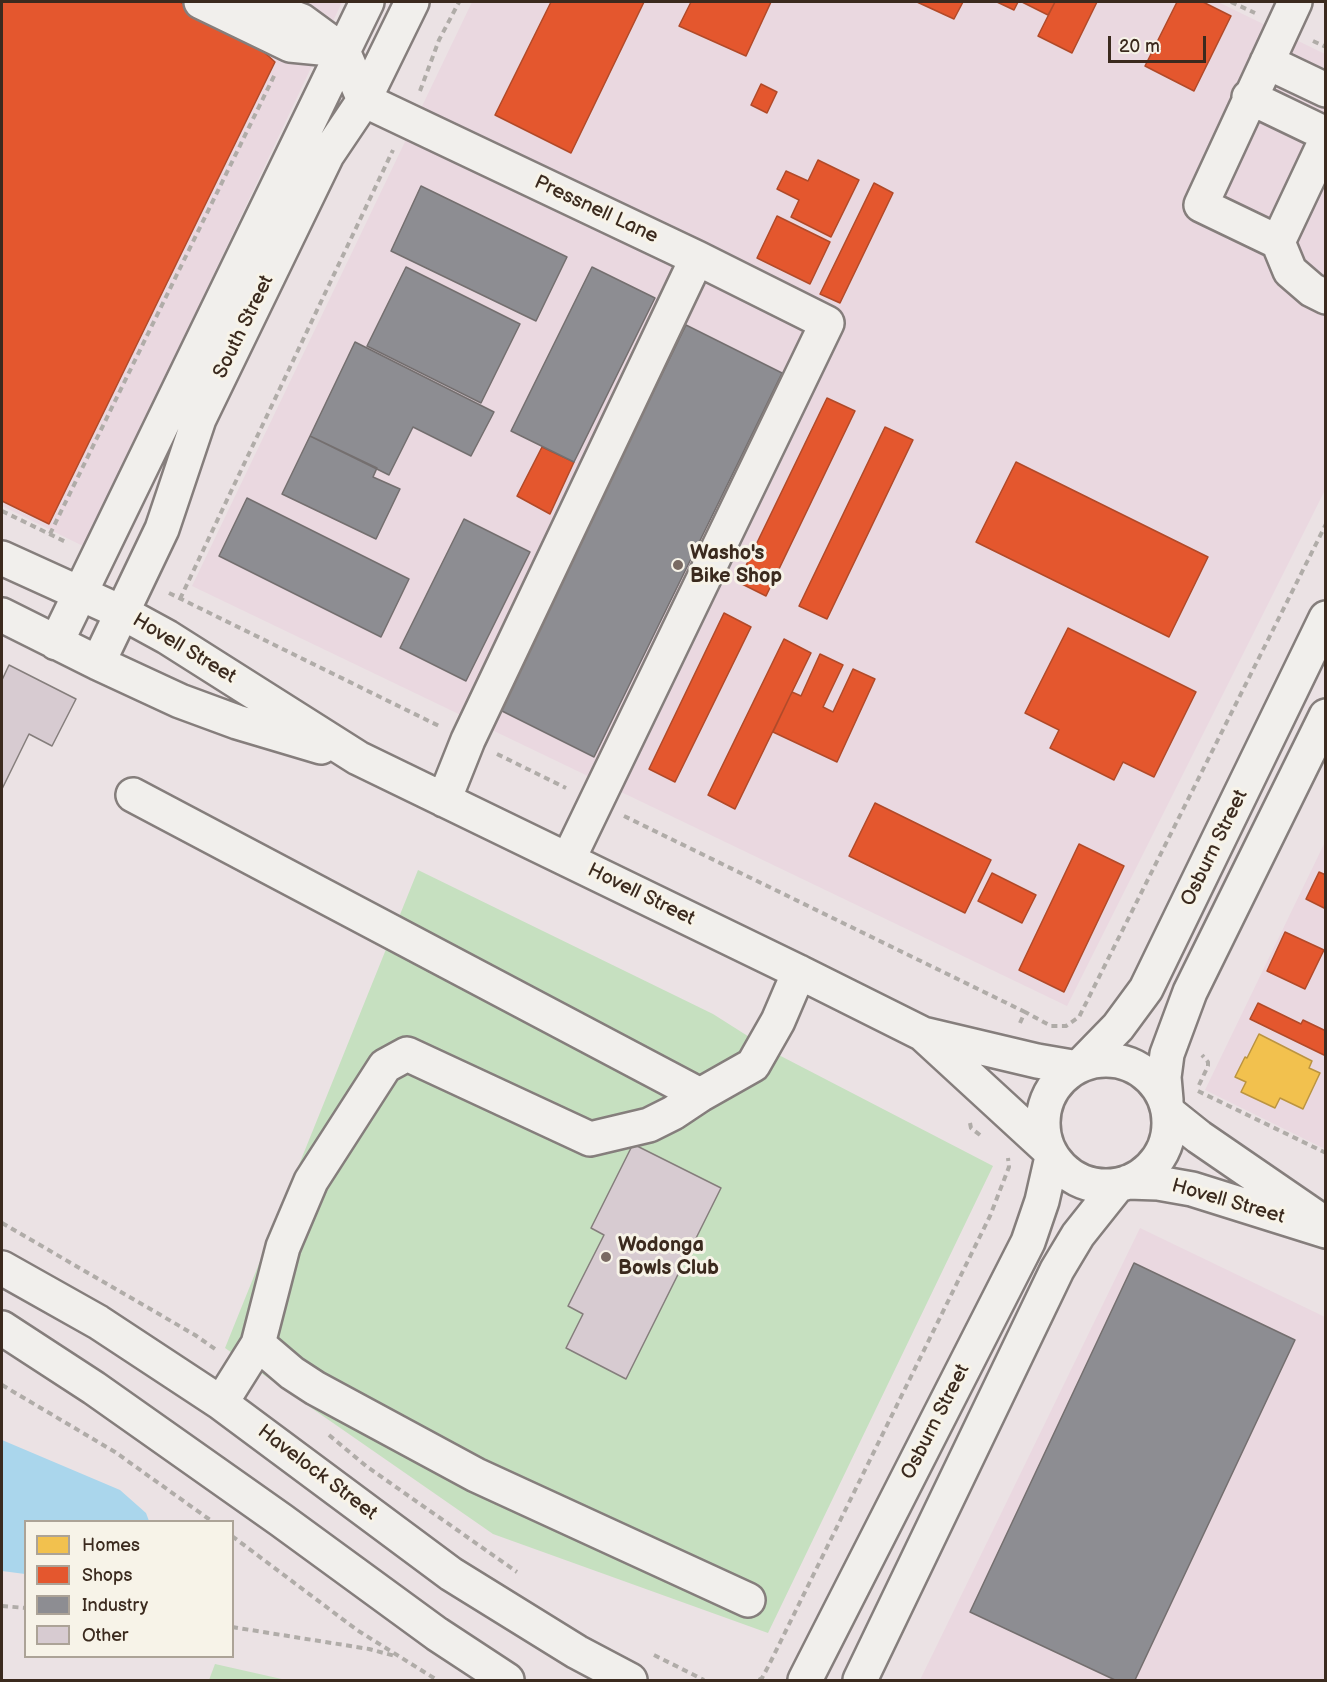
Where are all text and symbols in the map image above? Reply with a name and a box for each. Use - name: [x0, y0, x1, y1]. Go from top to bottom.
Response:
- scale bar: [1111, 24, 1208, 62]
- text: 20 m: [1119, 36, 1160, 57]
- street label: Pressnell Lane: [530, 171, 662, 249]
- street label: South Street: [209, 271, 279, 383]
- place label: Washo's Bike Shop: [690, 542, 782, 589]
- marker: Washo's Bike Shop: [671, 558, 685, 572]
- street label: Hovell Street: [128, 609, 240, 689]
- street label: Osburn Street: [1177, 786, 1253, 910]
- street label: Hovell Street: [583, 859, 699, 931]
- street label: Hovell Street: [1169, 1174, 1287, 1230]
- place label: Wodonga Bowls Club: [618, 1234, 719, 1281]
- marker: Wodonga Bowls Club: [599, 1250, 613, 1264]
- street label: Osburn Street: [897, 1360, 975, 1484]
- street label: Havelock Street: [252, 1420, 382, 1526]
- legend: [24, 1520, 234, 1658]
- text: Homes: [82, 1535, 140, 1556]
- text: Shops: [82, 1565, 132, 1586]
- text: Industry: [82, 1595, 148, 1616]
- text: Other: [82, 1625, 128, 1646]

